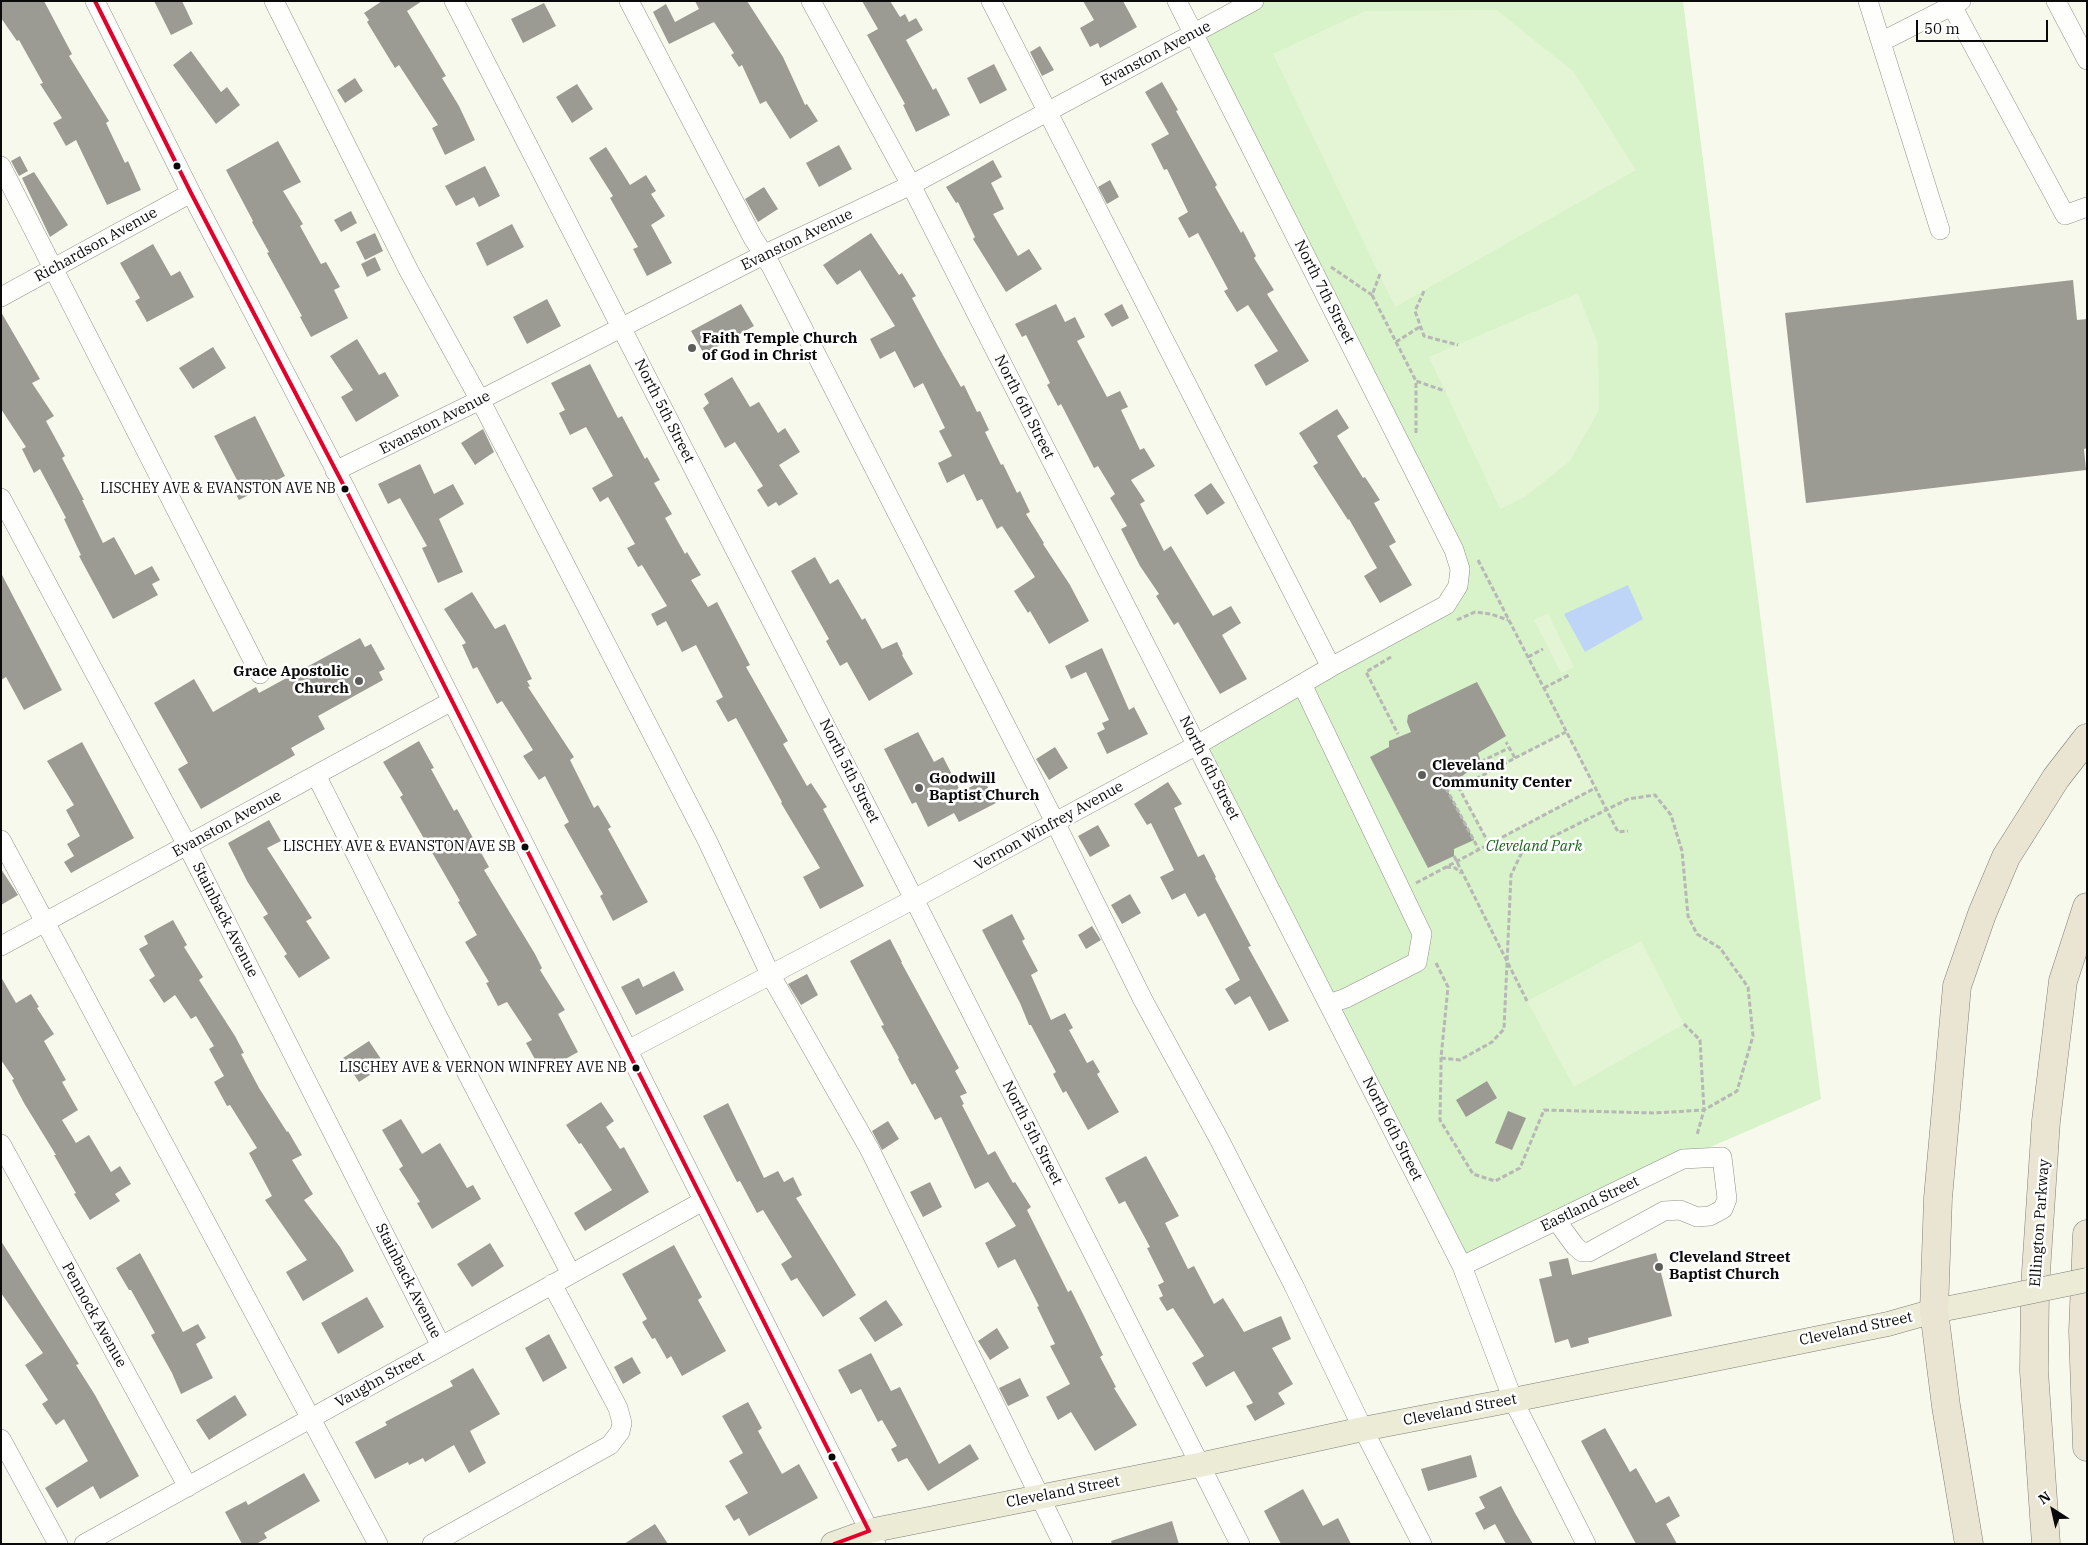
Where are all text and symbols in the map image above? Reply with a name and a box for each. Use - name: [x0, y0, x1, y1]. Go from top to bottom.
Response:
- scale bar: [1918, 10, 2050, 42]
- street label: Evanston Avenue: [1098, 17, 1214, 91]
- text: 50 m: [1924, 19, 1960, 38]
- unlabelled marker: [172, 161, 182, 171]
- street label: Richardson Avenue: [32, 204, 160, 286]
- street label: Evanston Avenue: [738, 205, 856, 275]
- street label: North 7th Street: [1290, 237, 1358, 347]
- place label: Faith Temple Church of God in Christ: [702, 330, 857, 365]
- marker: Faith Temple Church of God in Christ: [686, 342, 698, 354]
- street label: North 6th Street: [990, 352, 1058, 462]
- street label: North 5th Street: [630, 356, 698, 466]
- street label: Evanston Avenue: [377, 387, 493, 459]
- place label: LISCHEY AVE & EVANSTON AVE NB: [100, 481, 336, 497]
- marker: LISCHEY AVE & EVANSTON AVE NB: [340, 484, 350, 494]
- place label: Grace Apostolic Church: [233, 663, 349, 698]
- marker: Grace Apostolic Church: [353, 675, 365, 687]
- street label: North 6th Street: [1175, 713, 1243, 823]
- street label: North 5th Street: [815, 716, 883, 826]
- place label: Cleveland Community Center: [1432, 757, 1572, 792]
- marker: Cleveland Community Center: [1416, 769, 1428, 781]
- place label: Goodwill Baptist Church: [929, 770, 1040, 805]
- street label: Vernon Winfrey Avenue: [971, 778, 1127, 874]
- marker: Goodwill Baptist Church: [913, 782, 925, 794]
- street label: Evanston Avenue: [169, 787, 285, 861]
- park label: Cleveland Park: [1486, 838, 1582, 856]
- place label: LISCHEY AVE & EVANSTON AVE SB: [283, 839, 516, 855]
- marker: LISCHEY AVE & EVANSTON AVE SB: [520, 842, 530, 852]
- street label: Stainback Avenue: [188, 860, 262, 980]
- place label: LISCHEY AVE & VERNON WINFREY AVE NB: [339, 1060, 627, 1076]
- marker: LISCHEY AVE & VERNON WINFREY AVE NB: [631, 1063, 641, 1073]
- street label: North 6th Street: [1358, 1074, 1426, 1184]
- street label: North 5th Street: [998, 1078, 1066, 1188]
- street label: Ellington Parkway: [2027, 1158, 2053, 1288]
- street label: Eastland Street: [1538, 1172, 1642, 1236]
- street label: Stainback Avenue: [371, 1221, 445, 1341]
- place label: Cleveland Street Baptist Church: [1669, 1249, 1790, 1284]
- street label: Pennock Avenue: [58, 1259, 130, 1371]
- marker: Cleveland Street Baptist Church: [1653, 1261, 1665, 1273]
- street label: Cleveland Street: [1798, 1308, 1914, 1350]
- street label: Vaughn Street: [332, 1348, 428, 1412]
- street label: Cleveland Street: [1402, 1390, 1518, 1430]
- unlabelled marker: [827, 1452, 837, 1462]
- street label: Cleveland Street: [1005, 1472, 1121, 1512]
- north arrow: [2028, 1485, 2078, 1535]
- text: N: [2035, 1487, 2054, 1508]

